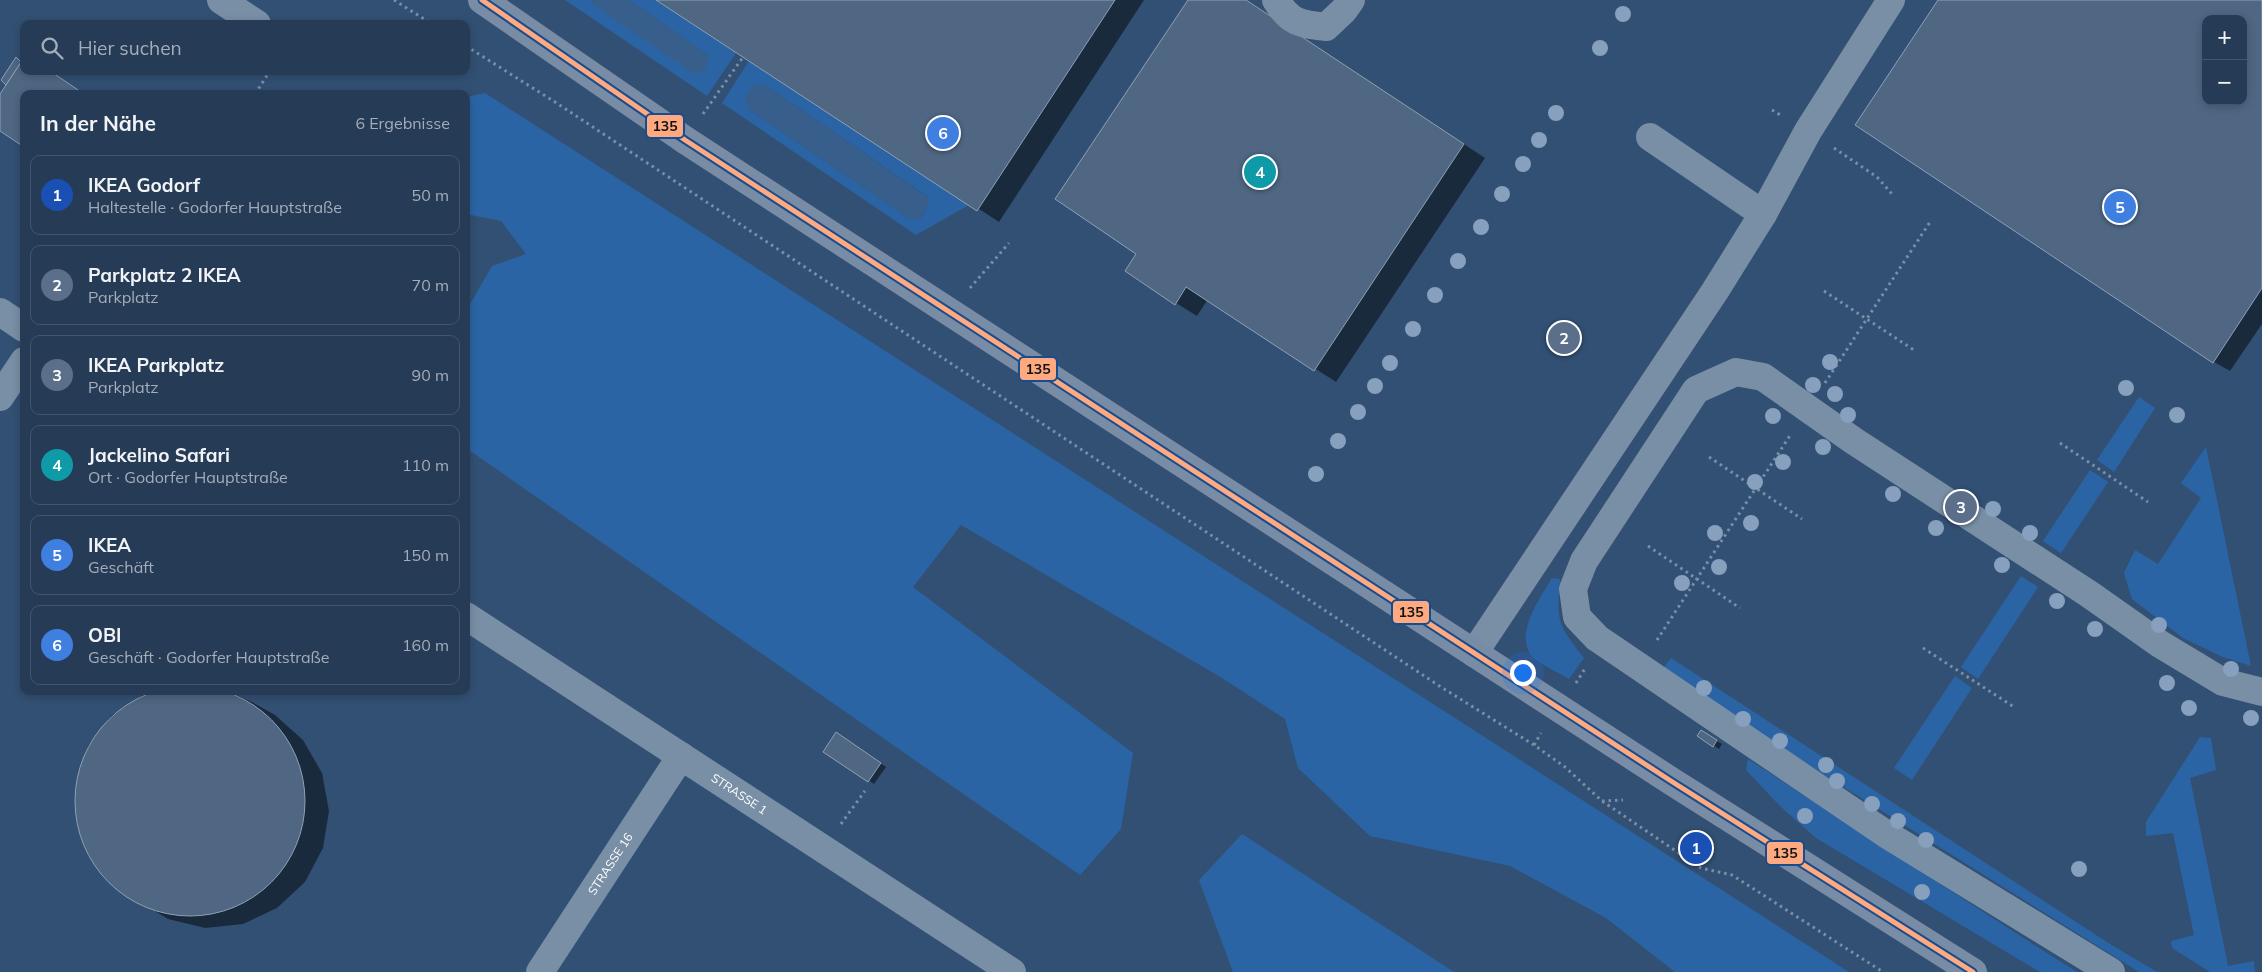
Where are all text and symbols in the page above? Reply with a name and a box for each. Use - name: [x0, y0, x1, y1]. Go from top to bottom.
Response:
- map controls: [2202, 15, 2247, 105]
- button: +: [2202, 15, 2247, 60]
- search box: [20, 20, 470, 75]
- icon: search: [38, 34, 66, 62]
- text: Hier suchen: [78, 36, 182, 60]
- button: −: [2202, 60, 2247, 105]
- text: In der Nähe: [40, 110, 156, 136]
- text: 6 Ergebnisse: [355, 113, 450, 133]
- line badge: 135: [646, 114, 684, 138]
- pin: 6: [927, 114, 959, 152]
- text: 135: [652, 117, 678, 135]
- pin: 4: [1244, 153, 1276, 191]
- text: IKEA Godorf: [88, 173, 200, 197]
- text: 1: [52, 185, 62, 205]
- text: 50 m: [412, 185, 449, 205]
- pin: 5: [2104, 188, 2136, 226]
- text: Haltestelle · Godorfer Hauptstraße: [88, 197, 342, 217]
- text: Parkplatz 2 IKEA: [88, 263, 241, 287]
- text: 2: [52, 275, 62, 295]
- text: 70 m: [412, 275, 449, 295]
- text: Parkplatz: [88, 287, 159, 307]
- pin: 2: [1548, 319, 1580, 357]
- text: IKEA Parkplatz: [88, 353, 224, 377]
- line badge: 135: [1019, 357, 1057, 381]
- text: 135: [1025, 360, 1051, 378]
- text: 3: [52, 365, 62, 385]
- text: 90 m: [412, 365, 449, 385]
- text: Parkplatz: [88, 377, 159, 397]
- text: Jackelino Safari: [88, 443, 230, 467]
- text: 4: [52, 455, 62, 475]
- text: 110 m: [402, 455, 449, 475]
- text: Ort · Godorfer Hauptstraße: [88, 467, 288, 487]
- pin: 3: [1945, 488, 1977, 526]
- text: IKEA: [88, 533, 131, 557]
- text: 5: [52, 545, 62, 565]
- text: 150 m: [402, 545, 449, 565]
- text: Geschäft: [88, 557, 154, 577]
- line badge: 135: [1392, 600, 1430, 624]
- text: 135: [1398, 603, 1424, 621]
- text: OBI: [88, 623, 121, 647]
- text: 6: [52, 635, 62, 655]
- text: 160 m: [402, 635, 449, 655]
- text: Geschäft · Godorfer Hauptstraße: [88, 647, 329, 667]
- your location: [1510, 660, 1536, 686]
- street label: STRASSE 1: [709, 770, 770, 817]
- pin: 1: [1680, 829, 1712, 867]
- street label: STRASSE 16: [584, 830, 636, 898]
- line badge: 135: [1766, 841, 1804, 865]
- text: 135: [1772, 844, 1798, 862]

